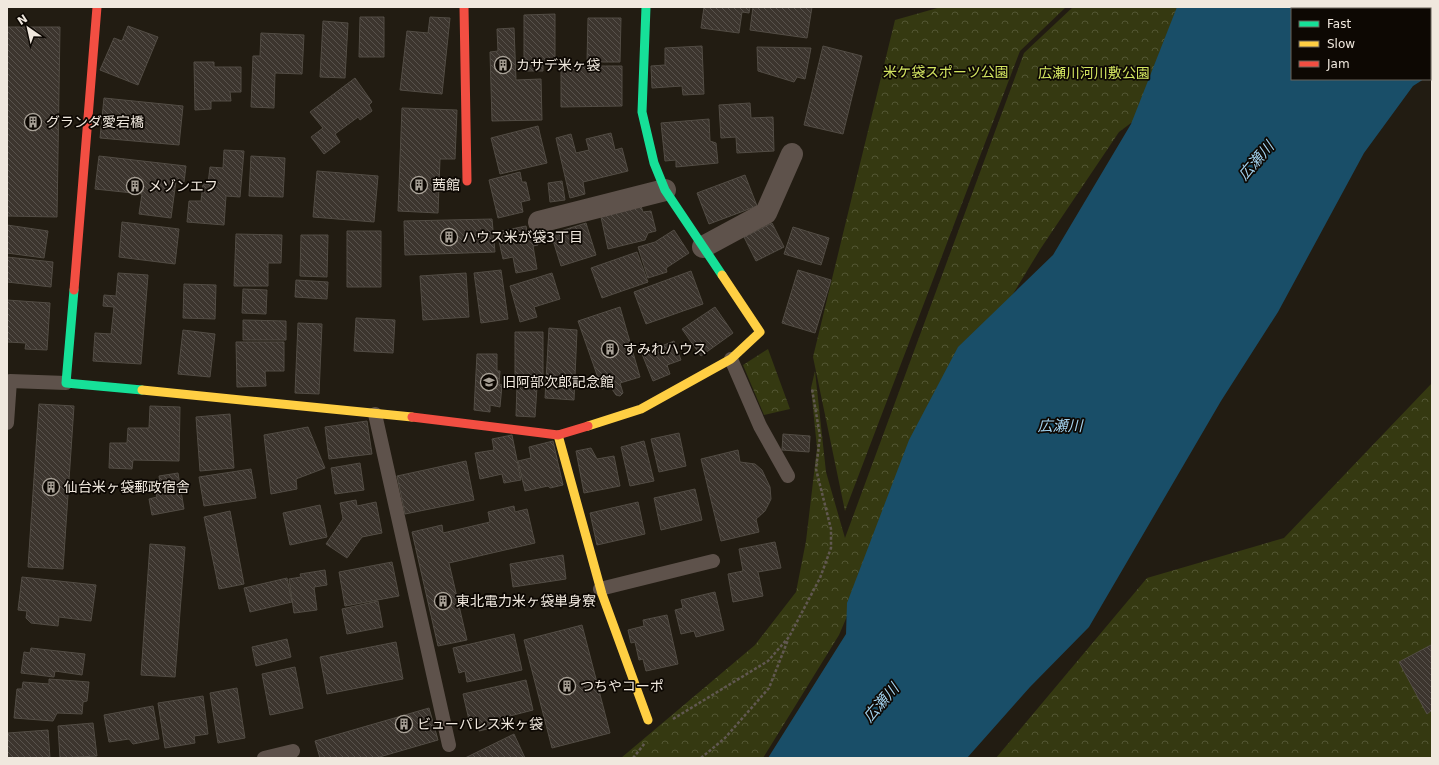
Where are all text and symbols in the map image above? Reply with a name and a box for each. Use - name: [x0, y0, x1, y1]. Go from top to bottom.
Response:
- north arrow: [8, 8, 48, 48]
- legend: [1291, 8, 1431, 80]
- text: N: [15, 12, 30, 28]
- text: Fast: [1327, 17, 1351, 31]
- text: Slow: [1327, 37, 1355, 51]
- building icon: カサデ米ヶ袋: [493, 55, 513, 75]
- place label: カサデ米ヶ袋: [516, 57, 600, 73]
- text: Jam: [1326, 57, 1350, 71]
- park label: 米ケ袋スポーツ公園: [883, 64, 1009, 80]
- park label: 広瀬川河川敷公園: [1038, 65, 1150, 81]
- building icon: グランダ愛宕橋: [23, 112, 43, 132]
- place label: グランダ愛宕橋: [46, 114, 144, 130]
- water label: 広瀬川: [1234, 137, 1279, 184]
- building icon: 茜館: [409, 175, 429, 195]
- building icon: メゾンエフ: [125, 176, 145, 196]
- place label: 茜館: [432, 177, 460, 193]
- place label: メゾンエフ: [148, 178, 218, 194]
- building icon: ハウス米が袋3丁目: [439, 227, 459, 247]
- place label: ハウス米が袋3丁目: [462, 229, 583, 245]
- building icon: すみれハウス: [600, 339, 620, 359]
- place label: すみれハウス: [623, 341, 707, 357]
- school or university icon: 旧阿部次郎記念館: [479, 372, 499, 392]
- place label: 旧阿部次郎記念館: [502, 374, 614, 390]
- water label: 広瀬川: [1037, 417, 1084, 435]
- building icon: 仙台米ヶ袋郵政宿舎: [41, 477, 61, 497]
- place label: 仙台米ヶ袋郵政宿舎: [64, 479, 190, 495]
- building icon: 東北電力米ヶ袋単身寮: [433, 591, 453, 611]
- place label: 東北電力米ヶ袋単身寮: [456, 593, 596, 609]
- building icon: つちやコーポ: [557, 676, 577, 696]
- place label: つちやコーポ: [580, 678, 664, 694]
- water label: 広瀬川: [859, 679, 904, 726]
- building icon: ビューパレス米ヶ袋: [394, 714, 414, 734]
- place label: ビューパレス米ヶ袋: [417, 716, 543, 732]

